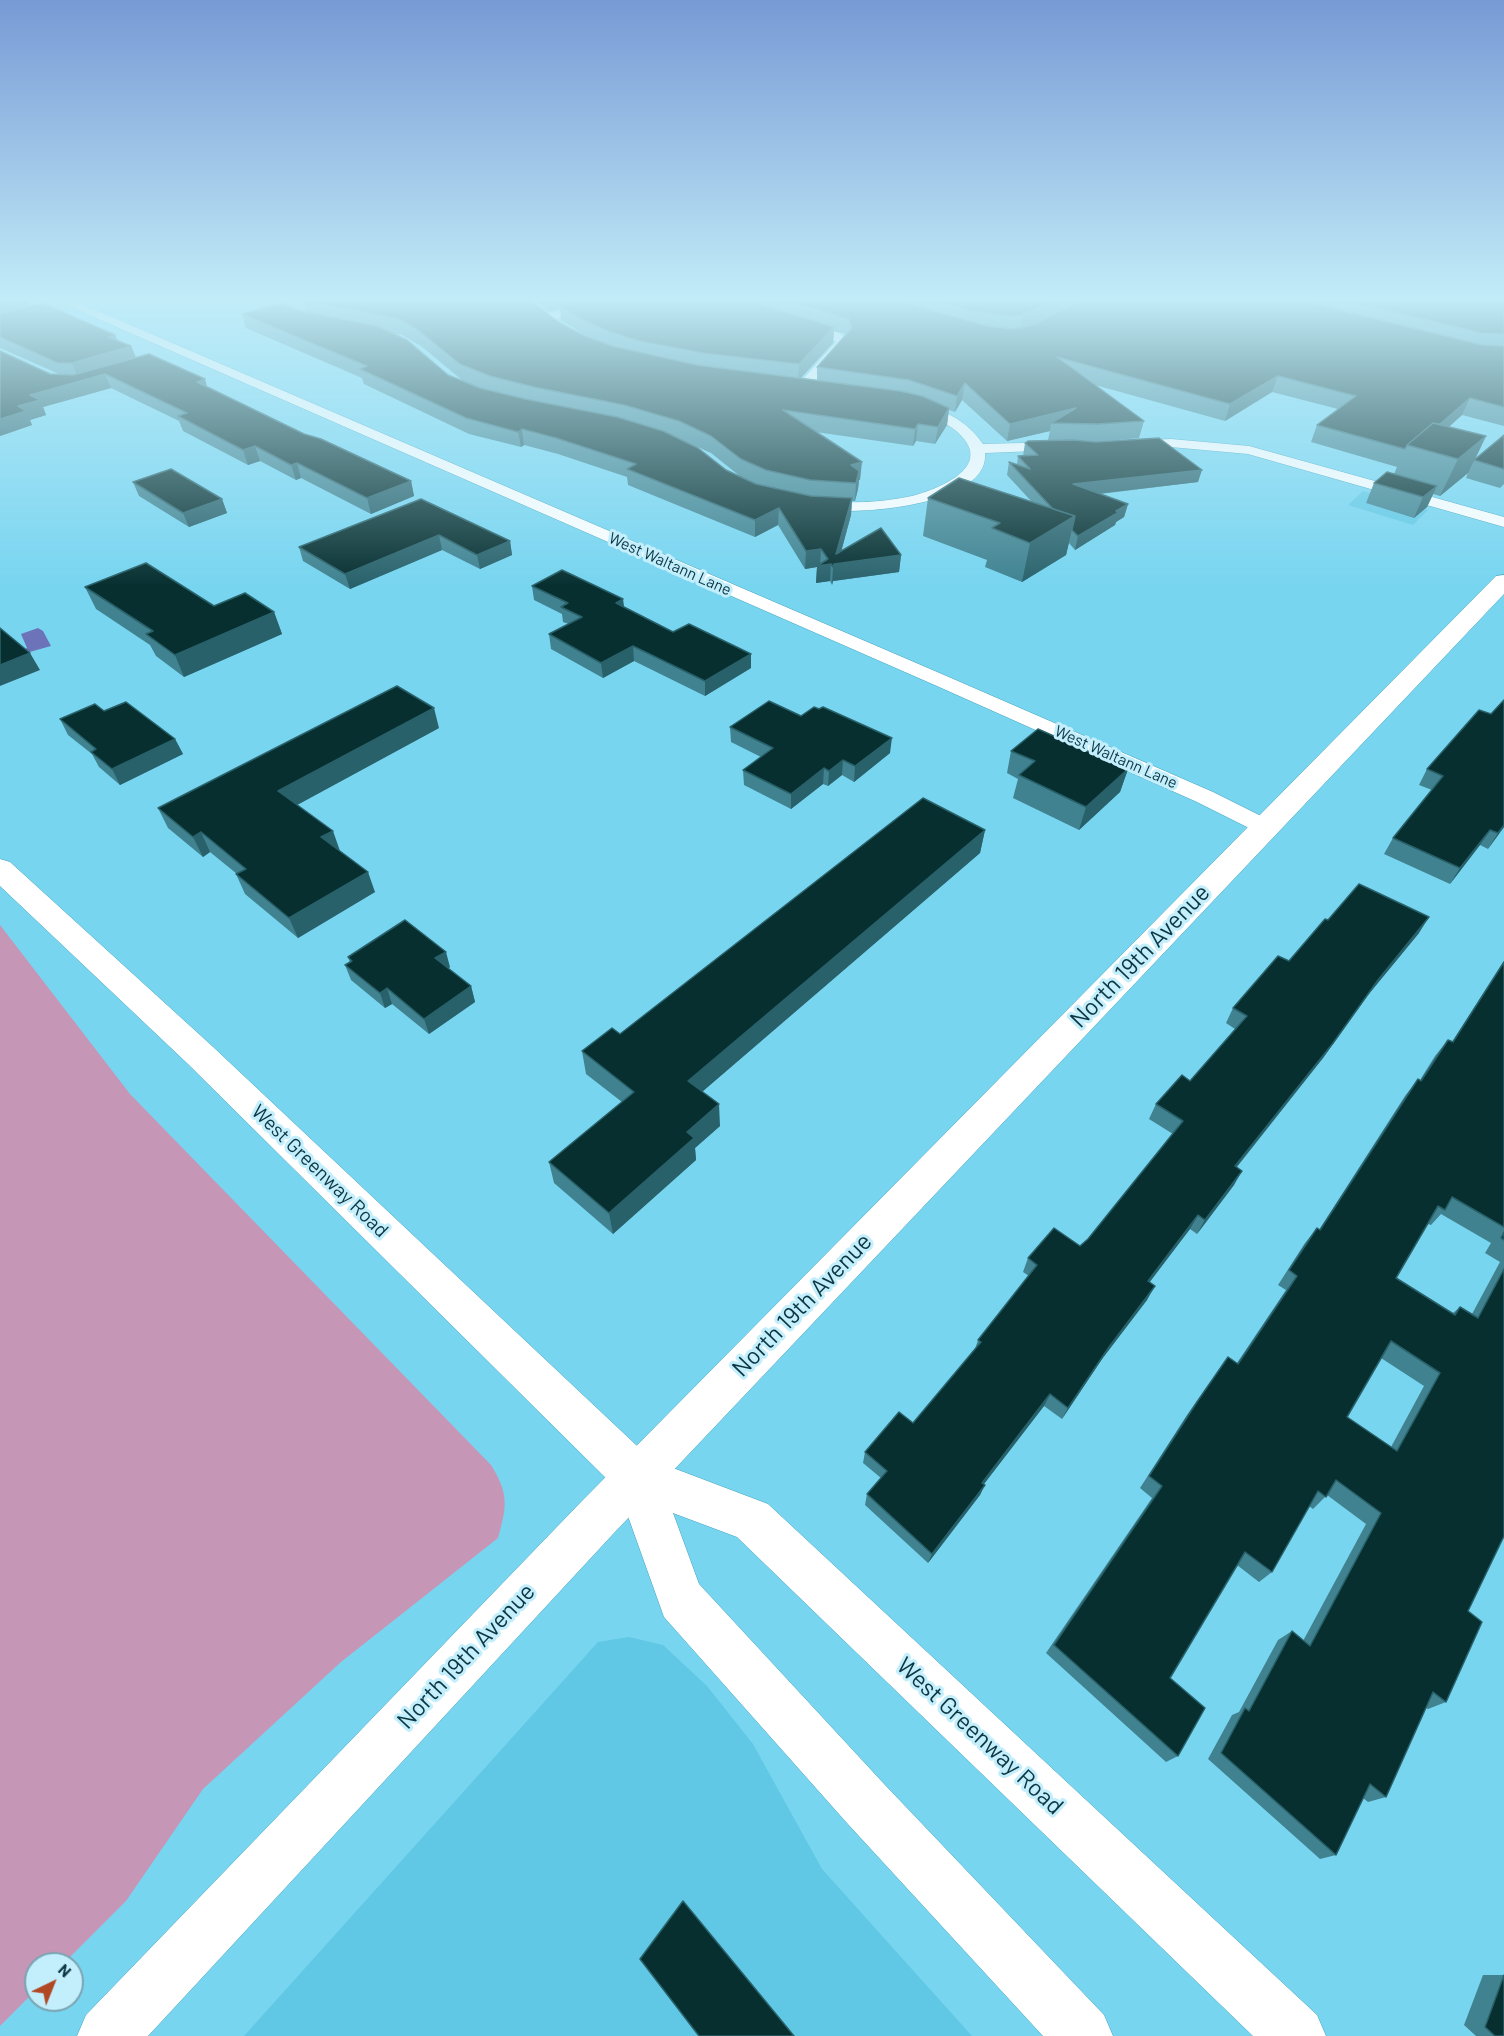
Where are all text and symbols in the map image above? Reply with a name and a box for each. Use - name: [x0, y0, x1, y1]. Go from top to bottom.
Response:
- street label: West Waltann Lane: [606, 528, 734, 600]
- street label: West Waltann Lane: [1052, 721, 1180, 793]
- street label: North 19th Avenue: [1064, 878, 1216, 1034]
- street label: West Greenway Road: [247, 1099, 393, 1243]
- street label: North 19th Avenue: [726, 1227, 878, 1383]
- street label: North 19th Avenue: [391, 1577, 541, 1735]
- street label: West Greenway Road: [891, 1651, 1069, 1821]
- north arrow: [24, 1952, 84, 2012]
- text: N: [55, 1959, 76, 1981]

